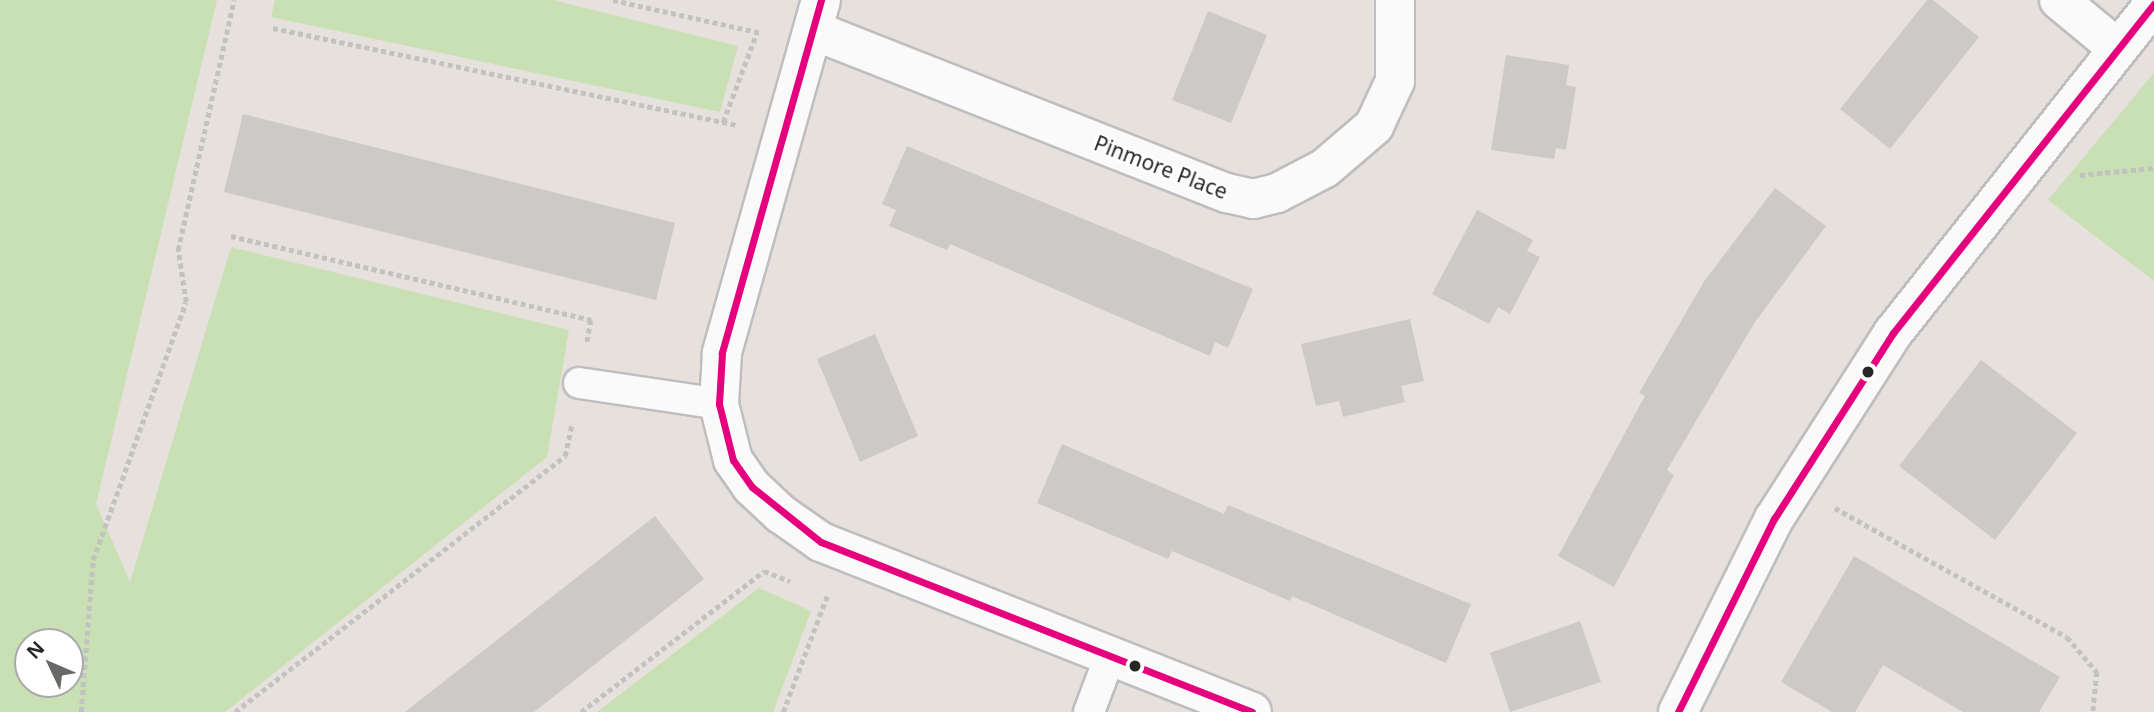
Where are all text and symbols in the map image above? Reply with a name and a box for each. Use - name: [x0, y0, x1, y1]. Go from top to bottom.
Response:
- street label: Pinmore Place: [1091, 130, 1231, 204]
- unlabelled marker: [1861, 365, 1875, 379]
- north arrow: [14, 628, 84, 698]
- text: N: [21, 635, 50, 664]
- unlabelled marker: [1128, 659, 1142, 673]

